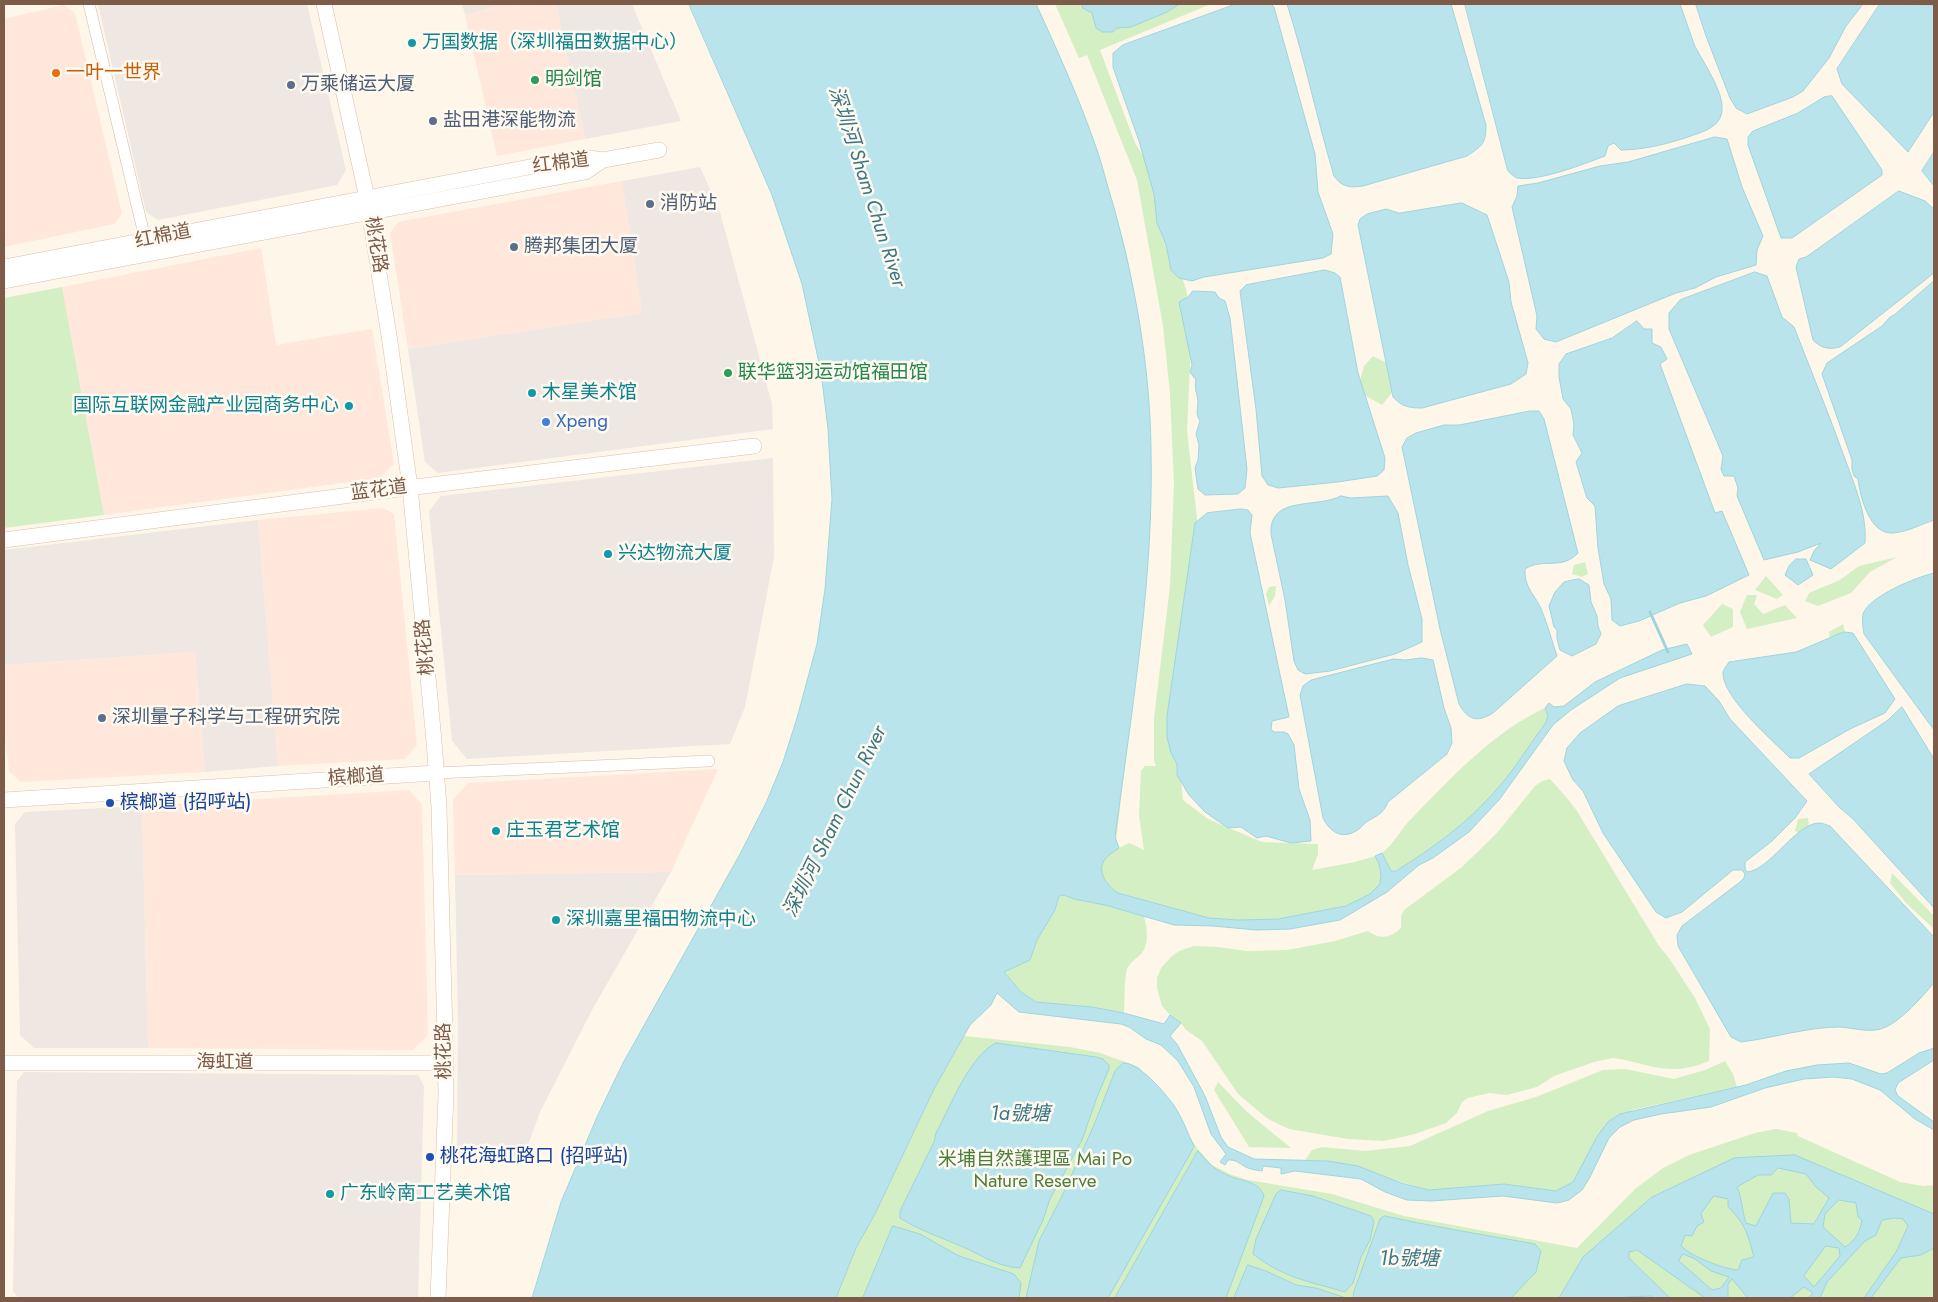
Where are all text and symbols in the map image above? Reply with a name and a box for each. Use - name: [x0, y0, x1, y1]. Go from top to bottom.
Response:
- place label: 万国数据（深圳福田数据中心）: [422, 32, 688, 54]
- marker: 万国数据（深圳福田数据中心）: [406, 37, 418, 49]
- place label: 一叶一世界: [66, 62, 161, 84]
- marker: 一叶一世界: [50, 67, 62, 79]
- place label: 明剑馆: [545, 69, 602, 91]
- place label: 万乘储运大厦: [301, 74, 415, 96]
- marker: 明剑馆: [529, 74, 541, 86]
- marker: 万乘储运大厦: [285, 79, 297, 91]
- water label: 深圳河 Sham Chun River: [822, 84, 910, 290]
- place label: 盐田港深能物流: [443, 110, 576, 132]
- marker: 盐田港深能物流: [427, 115, 439, 127]
- street label: 红棉道: [531, 149, 591, 179]
- place label: 消防站: [660, 193, 717, 215]
- marker: 消防站: [644, 198, 656, 210]
- street label: 桃花路: [359, 215, 391, 275]
- street label: 红棉道: [133, 220, 193, 254]
- place label: 腾邦集团大厦: [524, 236, 638, 258]
- marker: 腾邦集团大厦: [508, 241, 520, 253]
- place label: 联华篮羽运动馆福田馆: [738, 362, 928, 384]
- marker: 联华篮羽运动馆福田馆: [722, 367, 734, 379]
- place label: 木星美术馆: [542, 382, 637, 404]
- marker: 木星美术馆: [526, 387, 538, 399]
- place label: 国际互联网金融产业园商务中心: [73, 395, 339, 417]
- marker: 国际互联网金融产业园商务中心: [343, 400, 355, 412]
- place label: Xpeng: [556, 411, 608, 433]
- marker: Xpeng: [540, 416, 552, 428]
- street label: 蓝花道: [349, 476, 409, 506]
- place label: 兴达物流大厦: [618, 543, 732, 565]
- marker: 兴达物流大厦: [602, 548, 614, 560]
- street label: 桃花路: [412, 618, 440, 676]
- place label: 深圳量子科学与工程研究院: [112, 707, 340, 729]
- marker: 深圳量子科学与工程研究院: [96, 712, 108, 724]
- water label: 深圳河 Sham Chun River: [779, 722, 893, 922]
- street label: 槟榔道: [327, 765, 385, 791]
- place label: 槟榔道 (招呼站): [120, 792, 251, 814]
- marker: 槟榔道 (招呼站): [104, 797, 116, 809]
- place label: 庄玉君艺术馆: [506, 820, 620, 842]
- marker: 庄玉君艺术馆: [490, 825, 502, 837]
- place label: 深圳嘉里福田物流中心: [566, 909, 756, 931]
- marker: 深圳嘉里福田物流中心: [550, 914, 562, 926]
- street label: 桃花路: [433, 1022, 457, 1080]
- street label: 海虹道: [197, 1052, 253, 1074]
- water label: 1a號塘: [990, 1103, 1050, 1127]
- place label: 桃花海虹路口 (招呼站): [440, 1146, 628, 1168]
- park label: 米埔自然護理區 Mai Po Nature Reserve: [938, 1149, 1132, 1193]
- marker: 桃花海虹路口 (招呼站): [424, 1151, 436, 1163]
- place label: 广东岭南工艺美术馆: [340, 1183, 511, 1205]
- marker: 广东岭南工艺美术馆: [324, 1188, 336, 1200]
- water label: 1b號塘: [1379, 1248, 1439, 1272]

